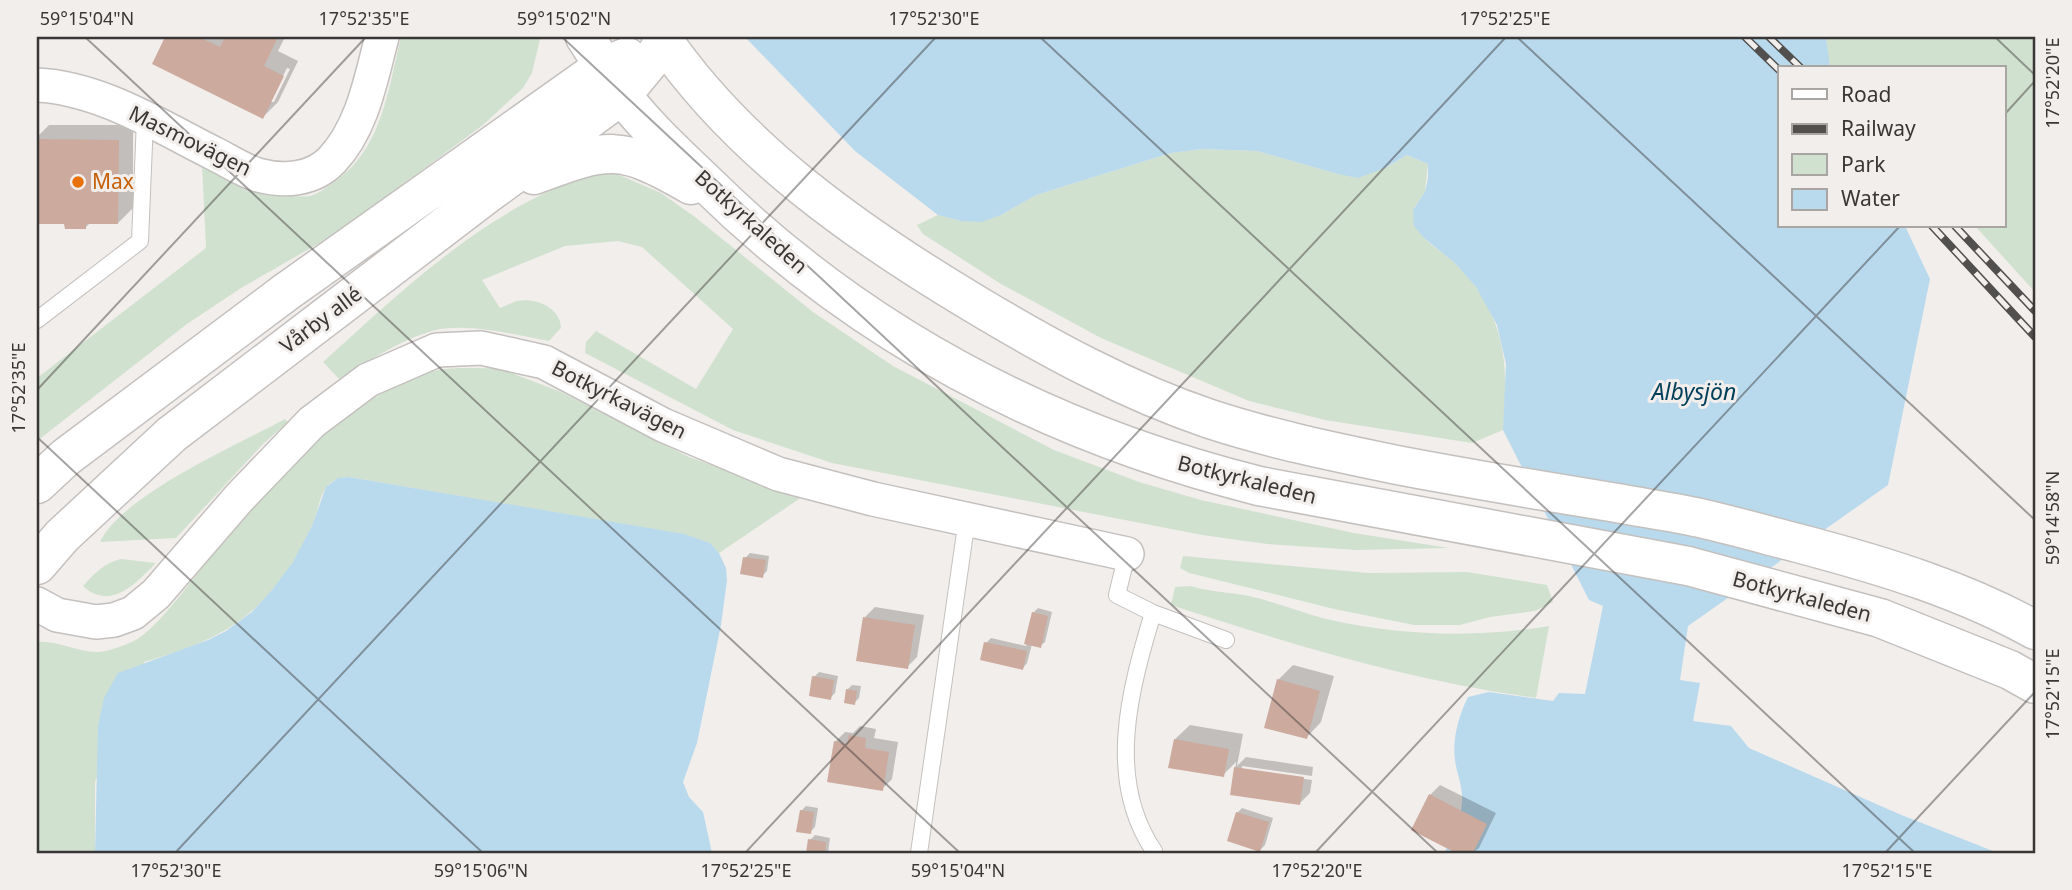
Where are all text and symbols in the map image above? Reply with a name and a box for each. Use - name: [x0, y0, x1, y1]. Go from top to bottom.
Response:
- text: 59°15'04"N: [40, 6, 134, 30]
- text: 17°52'35"E: [319, 6, 409, 30]
- text: 59°15'02"N: [517, 6, 611, 30]
- text: 17°52'30"E: [889, 6, 979, 30]
- text: 17°52'25"E: [1460, 6, 1550, 30]
- text: 17°52'20"E: [2040, 38, 2064, 128]
- legend: [1778, 66, 2006, 228]
- text: Road: [1841, 80, 1891, 108]
- street label: Masmovägen: [125, 98, 256, 182]
- text: Railway: [1841, 114, 1916, 142]
- text: Park: [1841, 150, 1886, 178]
- street label: Botkyrkaleden: [689, 163, 814, 279]
- place label: Max: [92, 167, 134, 195]
- marker: Max: [70, 174, 86, 190]
- text: Water: [1841, 184, 1900, 212]
- street label: Vårby allé: [274, 279, 367, 359]
- text: 17°52'35"E: [6, 343, 30, 433]
- street label: Botkyrkavägen: [547, 353, 692, 445]
- water label: Albysjön: [1650, 375, 1736, 407]
- street label: Botkyrkaleden: [1175, 448, 1320, 510]
- text: 59°14'58"N: [2040, 471, 2064, 565]
- street label: Botkyrkaleden: [1730, 564, 1875, 628]
- text: 17°52'15"E: [2040, 649, 2064, 739]
- text: 17°52'30"E: [131, 858, 221, 882]
- text: 59°15'06"N: [434, 858, 528, 882]
- text: 17°52'25"E: [701, 858, 791, 882]
- text: 59°15'04"N: [911, 858, 1005, 882]
- text: 17°52'20"E: [1272, 858, 1362, 882]
- text: 17°52'15"E: [1842, 858, 1932, 882]

